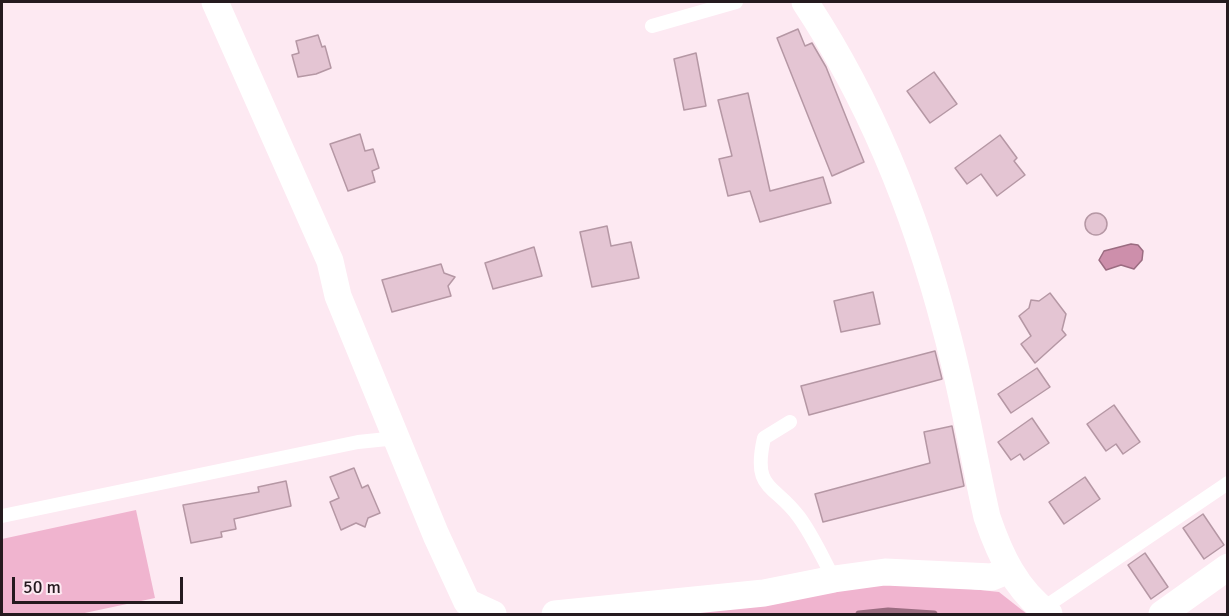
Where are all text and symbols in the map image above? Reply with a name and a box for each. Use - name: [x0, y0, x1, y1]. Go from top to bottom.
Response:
- scale bar: [15, 565, 186, 603]
- text: 50 m: [23, 576, 61, 598]

